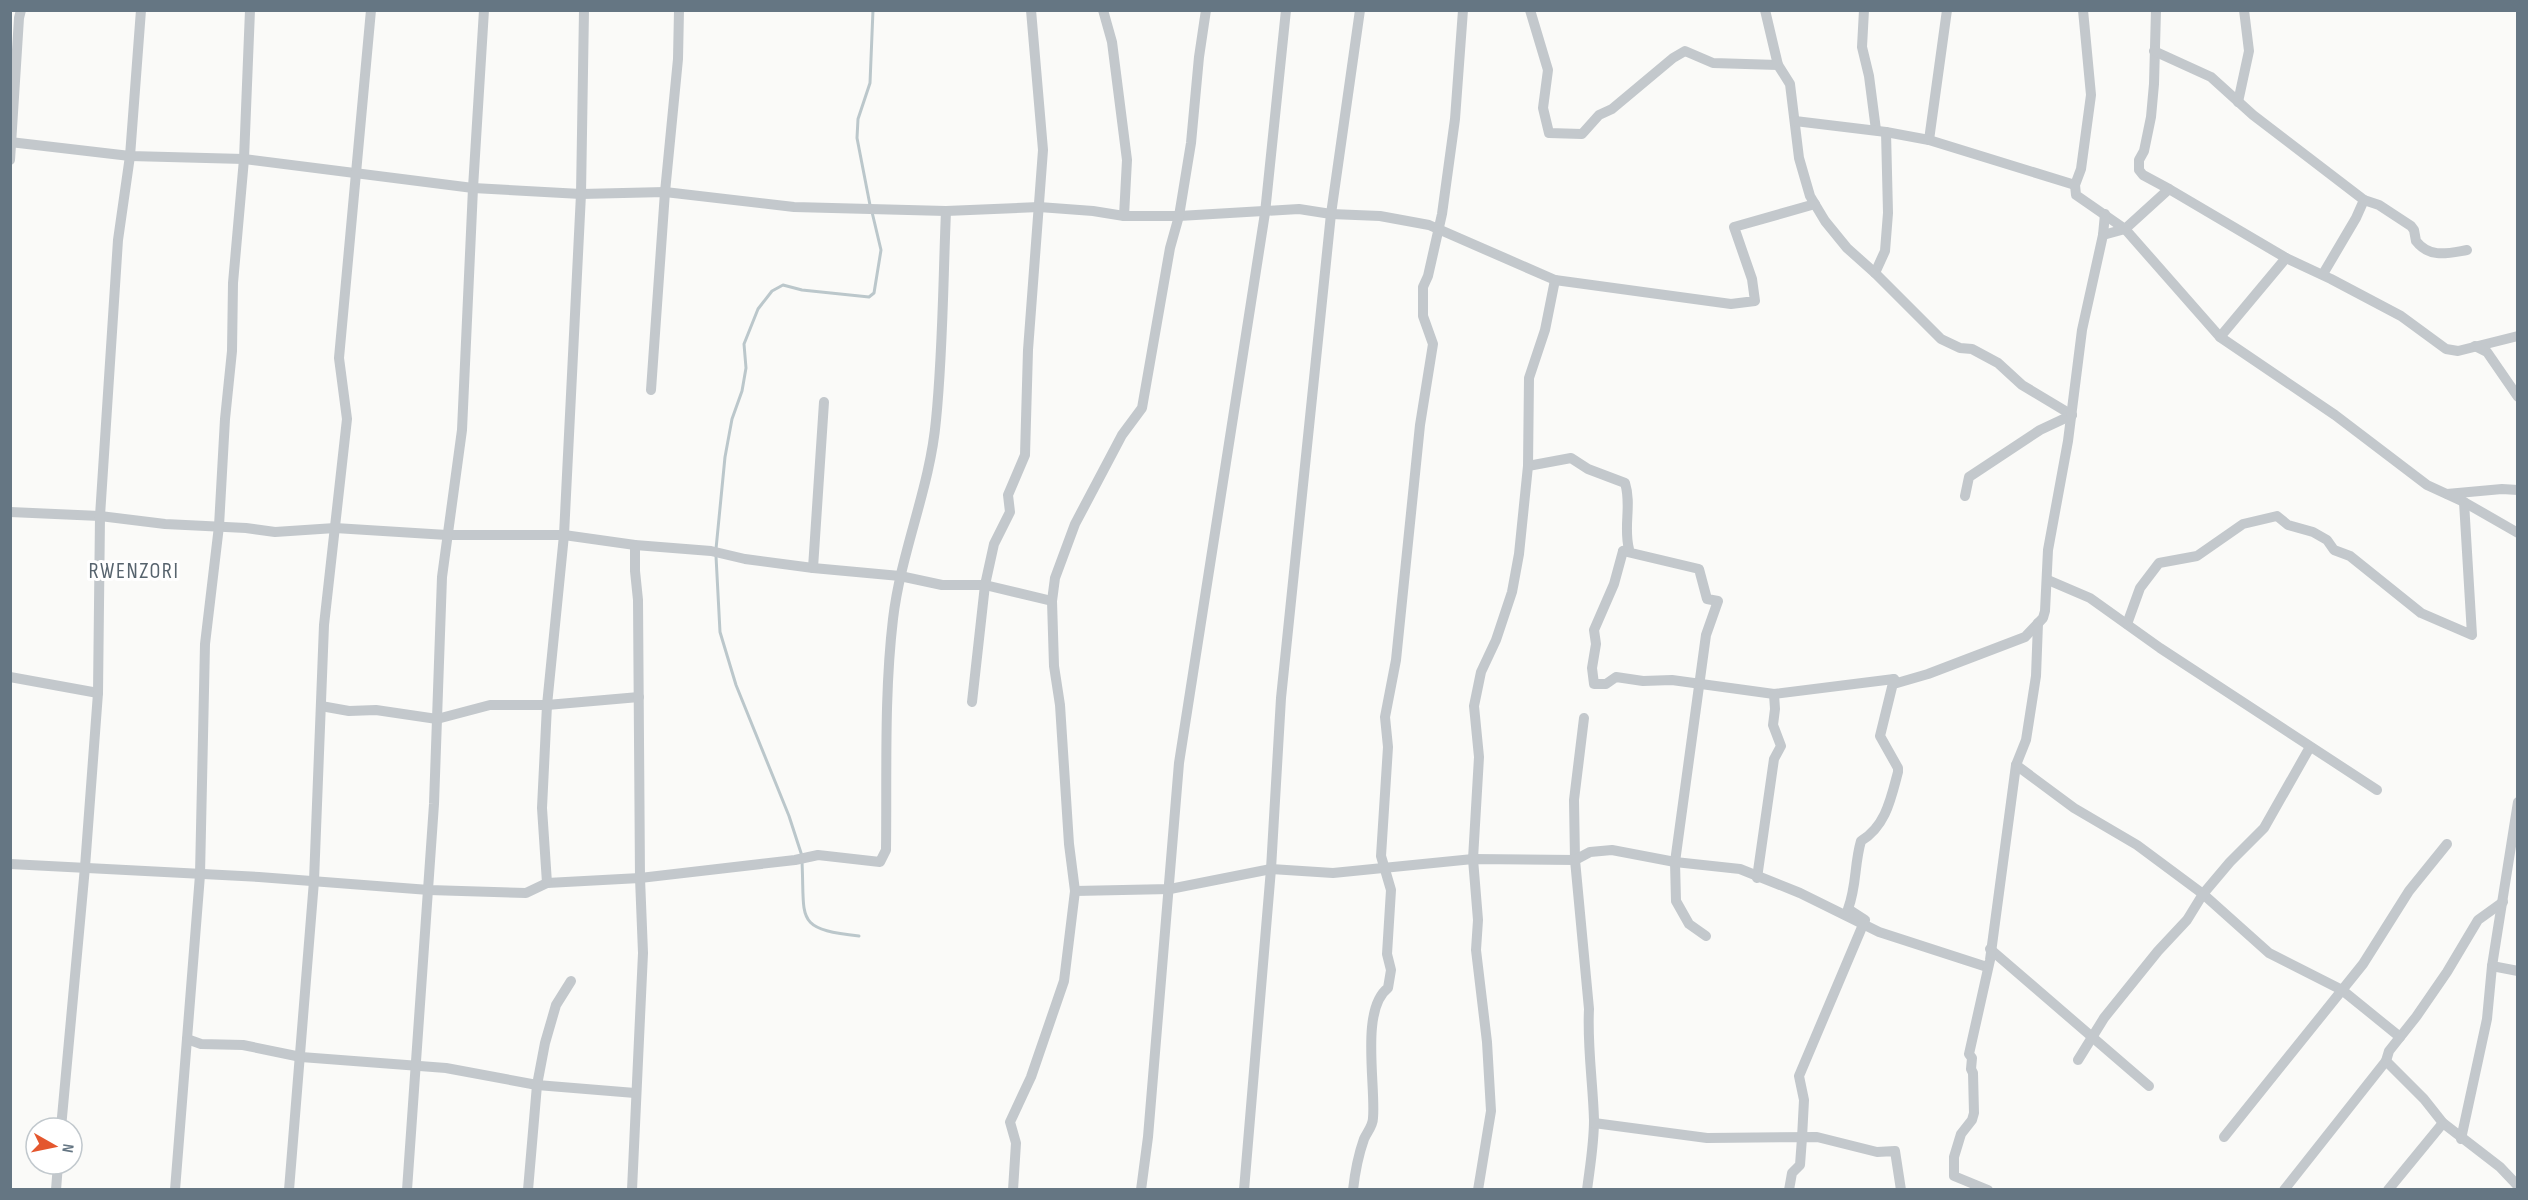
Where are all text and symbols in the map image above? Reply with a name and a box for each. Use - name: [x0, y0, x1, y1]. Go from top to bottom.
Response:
- district label: RWENZORI: [89, 558, 179, 585]
- north arrow: [24, 1116, 84, 1176]
- text: N: [57, 1142, 77, 1154]

